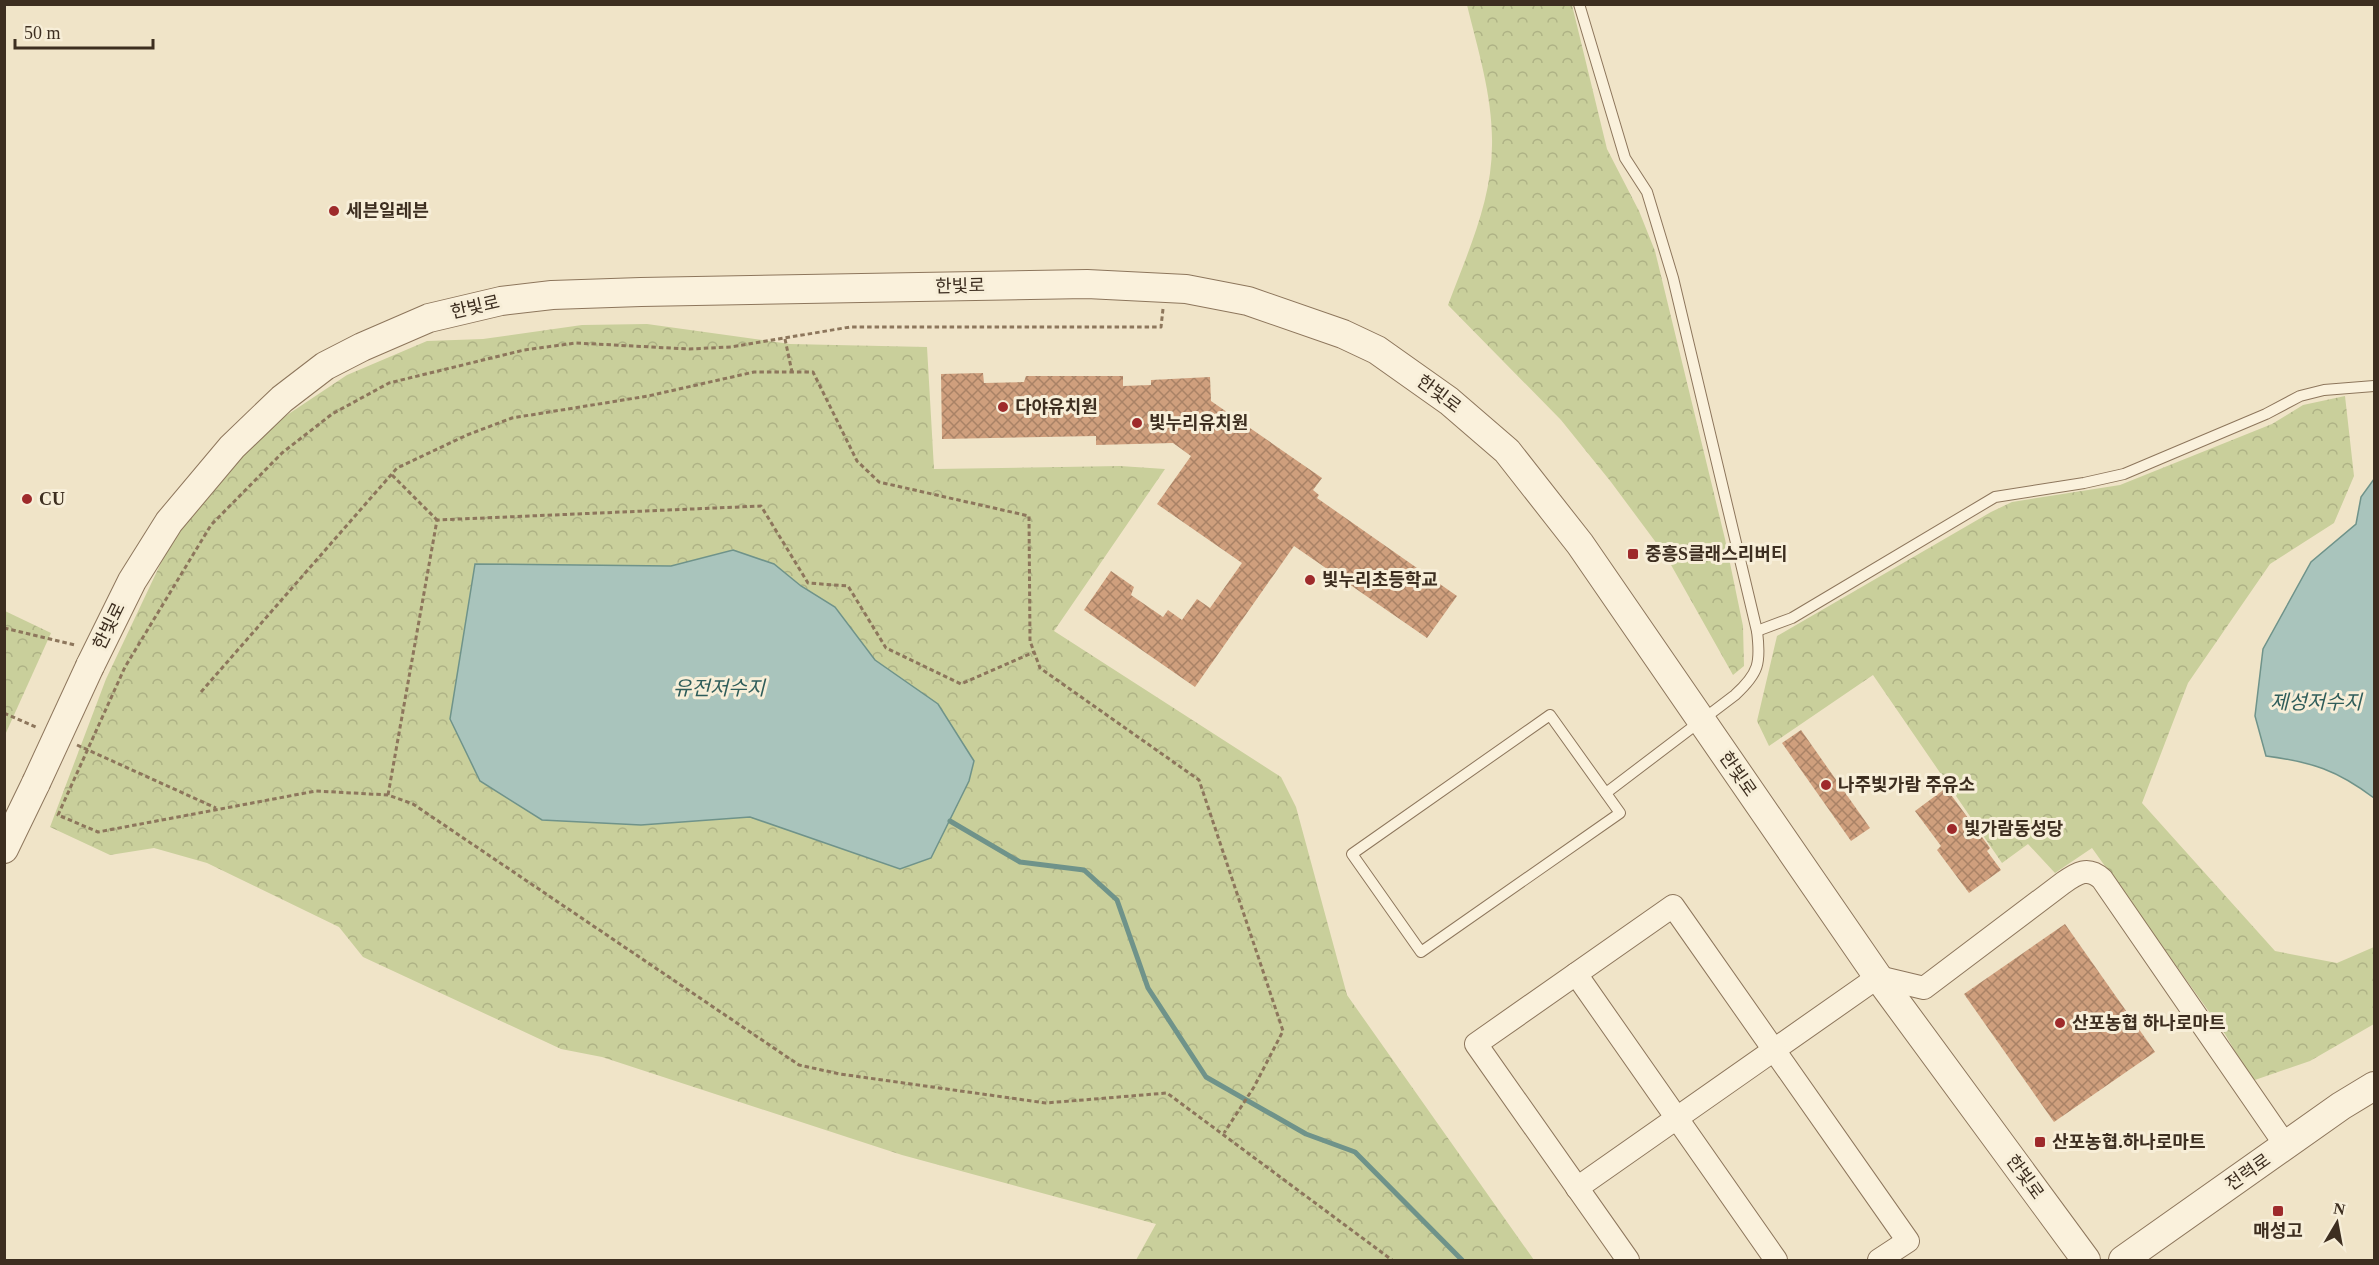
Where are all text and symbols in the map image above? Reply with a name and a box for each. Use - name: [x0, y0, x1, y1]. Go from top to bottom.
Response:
- scale bar: [15, 12, 153, 50]
- text: 50 m: [24, 23, 61, 43]
- place label: 세븐일레븐: [346, 201, 429, 221]
- marker: 세븐일레븐: [327, 204, 341, 218]
- street label: 한빛로: [935, 276, 985, 296]
- street label: 한빛로: [449, 292, 501, 322]
- street label: 한빛로: [1413, 371, 1465, 417]
- place label: 다야유치원: [1015, 397, 1098, 417]
- marker: 다야유치원: [996, 400, 1010, 414]
- place label: 빛누리유치원: [1149, 413, 1248, 433]
- marker: 빛누리유치원: [1130, 416, 1144, 430]
- place label: CU: [39, 489, 65, 509]
- marker: CU: [20, 492, 34, 506]
- place label: 중흥S클래스리버티: [1645, 544, 1788, 564]
- marker: 중흥S클래스리버티: [1626, 547, 1640, 561]
- place label: 빛누리초등학교: [1322, 570, 1438, 590]
- marker: 빛누리초등학교: [1303, 573, 1317, 587]
- street label: 한빛로: [89, 599, 129, 653]
- water label: 유전저수지: [673, 677, 767, 699]
- water label: 제성저수지: [2270, 691, 2364, 713]
- street label: 한빛로: [1716, 748, 1760, 800]
- place label: 나주빛가람 주유소: [1838, 775, 1975, 795]
- marker: 나주빛가람 주유소: [1819, 778, 1833, 792]
- place label: 빛가람동성당: [1964, 819, 2063, 839]
- marker: 빛가람동성당: [1945, 822, 1959, 836]
- place label: 산포농협 하나로마트: [2072, 1013, 2226, 1033]
- marker: 산포농협 하나로마트: [2053, 1016, 2067, 1030]
- place label: 산포농협.하나로마트: [2052, 1132, 2206, 1152]
- marker: 산포농협.하나로마트: [2033, 1135, 2047, 1149]
- street label: 전력로: [2222, 1150, 2274, 1194]
- street label: 한빛로: [2002, 1151, 2048, 1203]
- north arrow: [2307, 1193, 2367, 1253]
- text: N: [2332, 1199, 2347, 1218]
- marker: 매성고: [2271, 1204, 2285, 1218]
- place label: 매성고: [2253, 1221, 2303, 1241]

